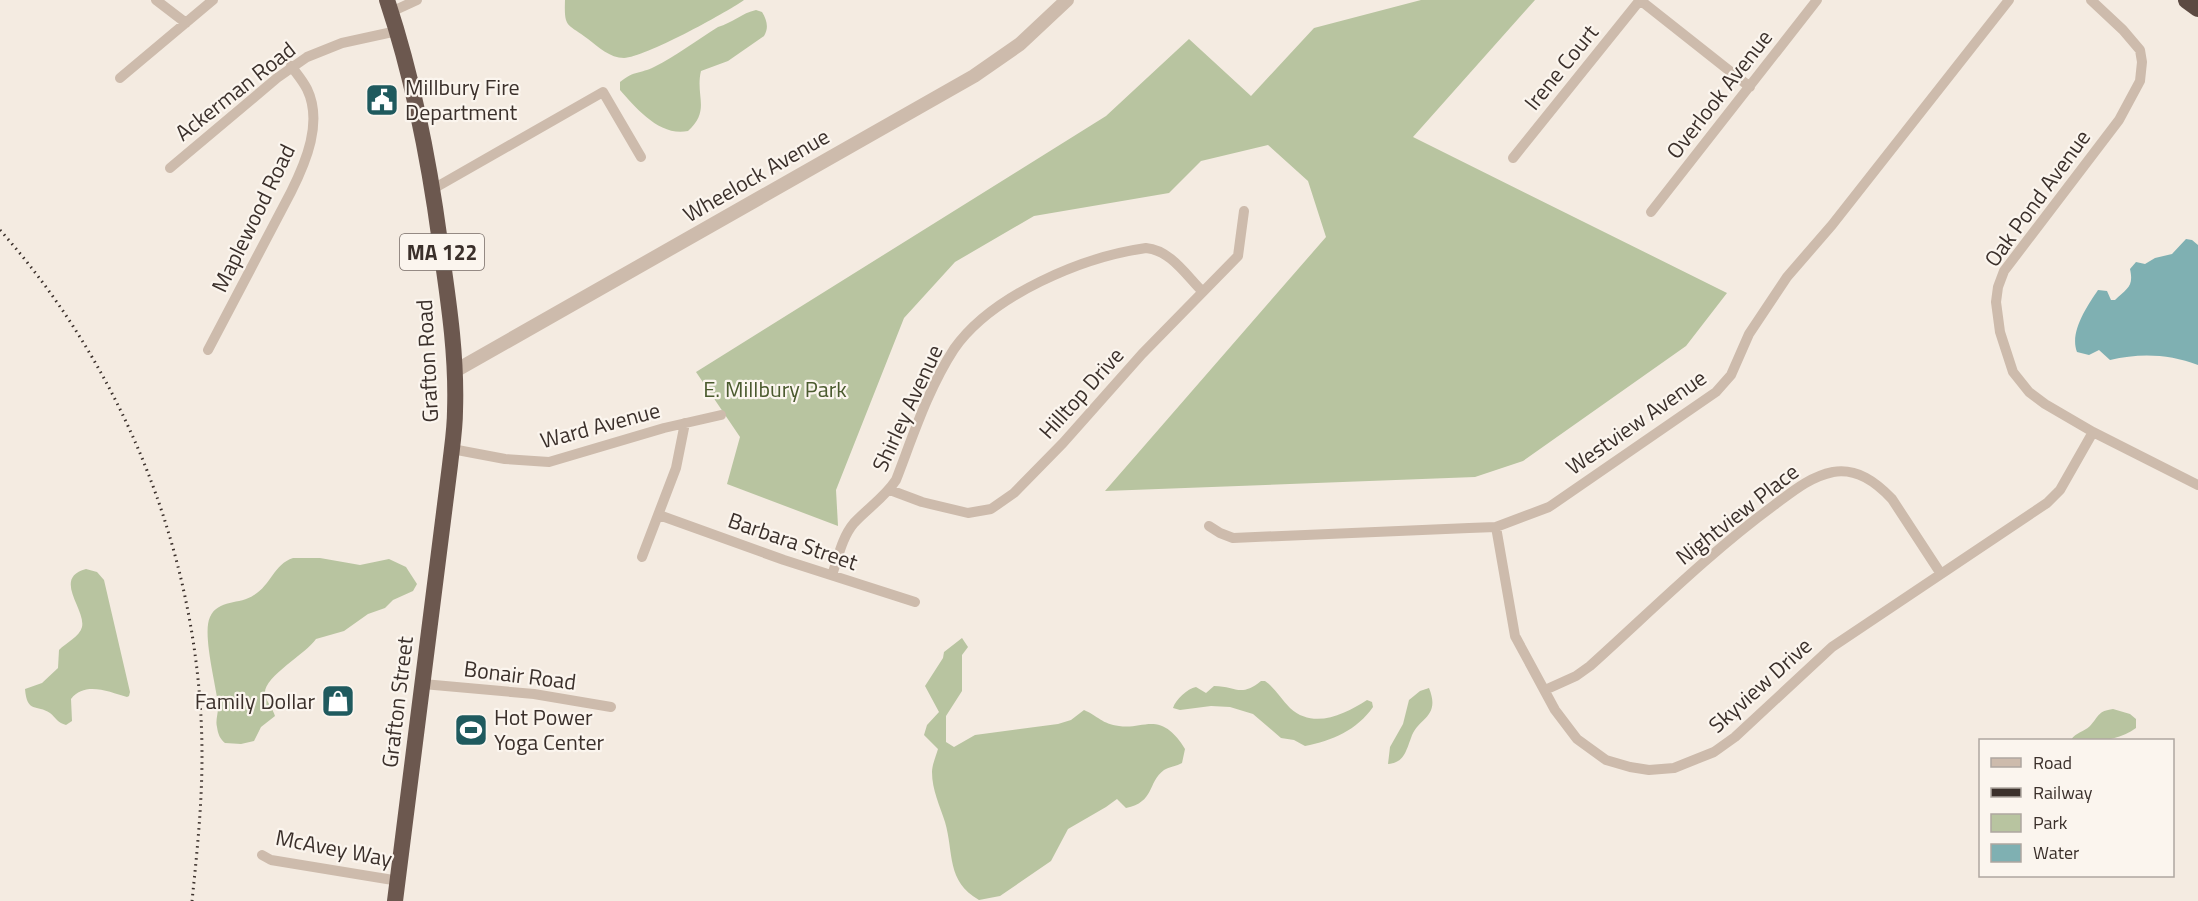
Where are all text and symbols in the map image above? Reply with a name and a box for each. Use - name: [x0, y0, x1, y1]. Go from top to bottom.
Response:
- street label: Irene Court: [1516, 16, 1606, 117]
- street label: Overlook Avenue: [1658, 22, 1780, 166]
- street label: Ackerman Road: [167, 33, 303, 149]
- place label: Millbury Fire Department: [405, 70, 520, 129]
- public building icon: Millbury Fire Department: [364, 82, 400, 118]
- street label: Wheelock Avenue: [676, 119, 836, 231]
- street label: Oak Pond Avenue: [1975, 122, 2099, 274]
- street label: Maplewood Road: [202, 138, 304, 298]
- road number: MA 122: [400, 234, 484, 270]
- street label: Grafton Road: [407, 299, 447, 423]
- street label: Shirley Avenue: [863, 339, 951, 477]
- street label: Hilltop Drive: [1030, 339, 1132, 447]
- street label: Westview Avenue: [1559, 361, 1713, 483]
- park label: E. Millbury Park: [703, 372, 847, 406]
- street label: Ward Avenue: [536, 393, 664, 457]
- street label: Nightview Place: [1668, 455, 1806, 573]
- street label: Barbara Street: [724, 503, 863, 579]
- street label: Skyview Drive: [1701, 629, 1819, 741]
- street label: Grafton Street: [372, 634, 422, 770]
- street label: Bonair Road: [462, 651, 578, 699]
- shop icon: Family Dollar: [320, 683, 356, 719]
- place label: Family Dollar: [195, 684, 315, 718]
- place label: Hot Power Yoga Center: [494, 700, 605, 759]
- sports icon: Hot Power Yoga Center: [453, 712, 489, 748]
- legend: [1979, 739, 2174, 877]
- text: Road: [2033, 749, 2072, 776]
- text: Railway: [2033, 779, 2093, 806]
- text: Park: [2033, 809, 2068, 836]
- street label: McAvey Way: [273, 820, 396, 876]
- text: Water: [2033, 839, 2079, 866]

